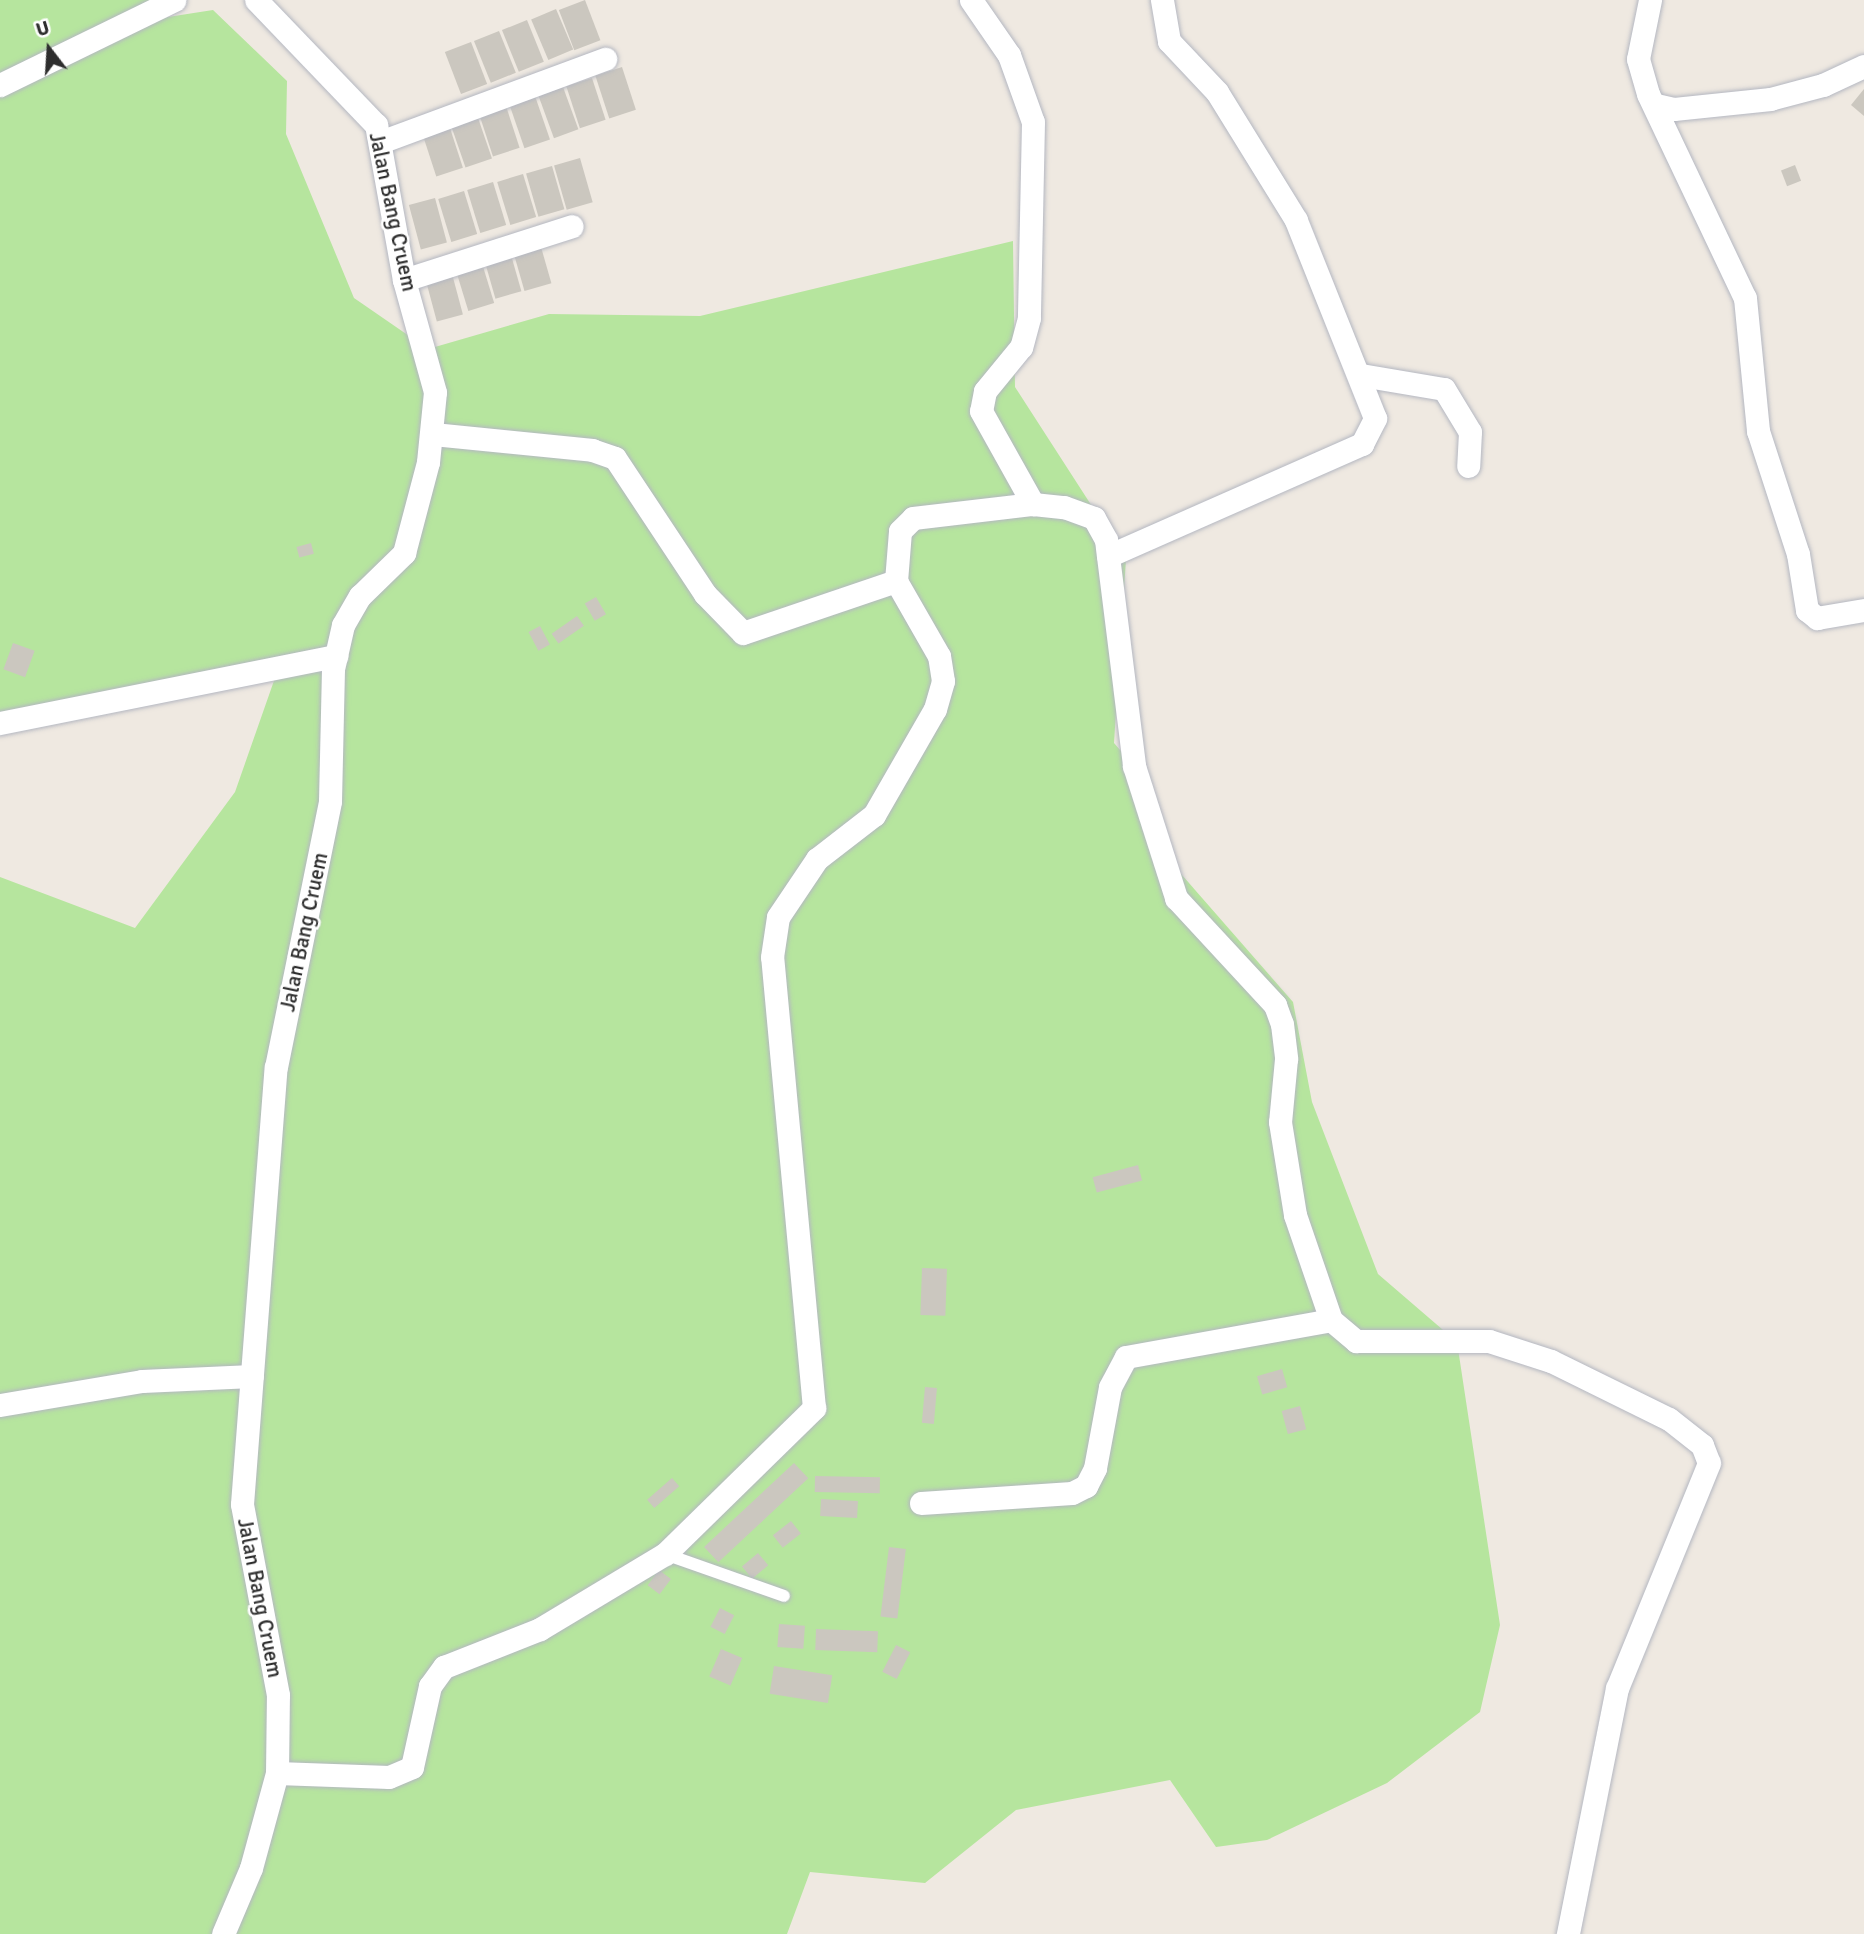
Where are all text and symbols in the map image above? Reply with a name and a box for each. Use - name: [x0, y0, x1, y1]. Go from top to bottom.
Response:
- north arrow: [14, 14, 84, 84]
- text: U: [33, 16, 52, 42]
- street label: Jalan Bang Cruem: [364, 130, 422, 294]
- street label: Jalan Bang Cruem: [275, 850, 333, 1014]
- street label: Jalan Bang Cruem: [232, 1516, 288, 1680]

